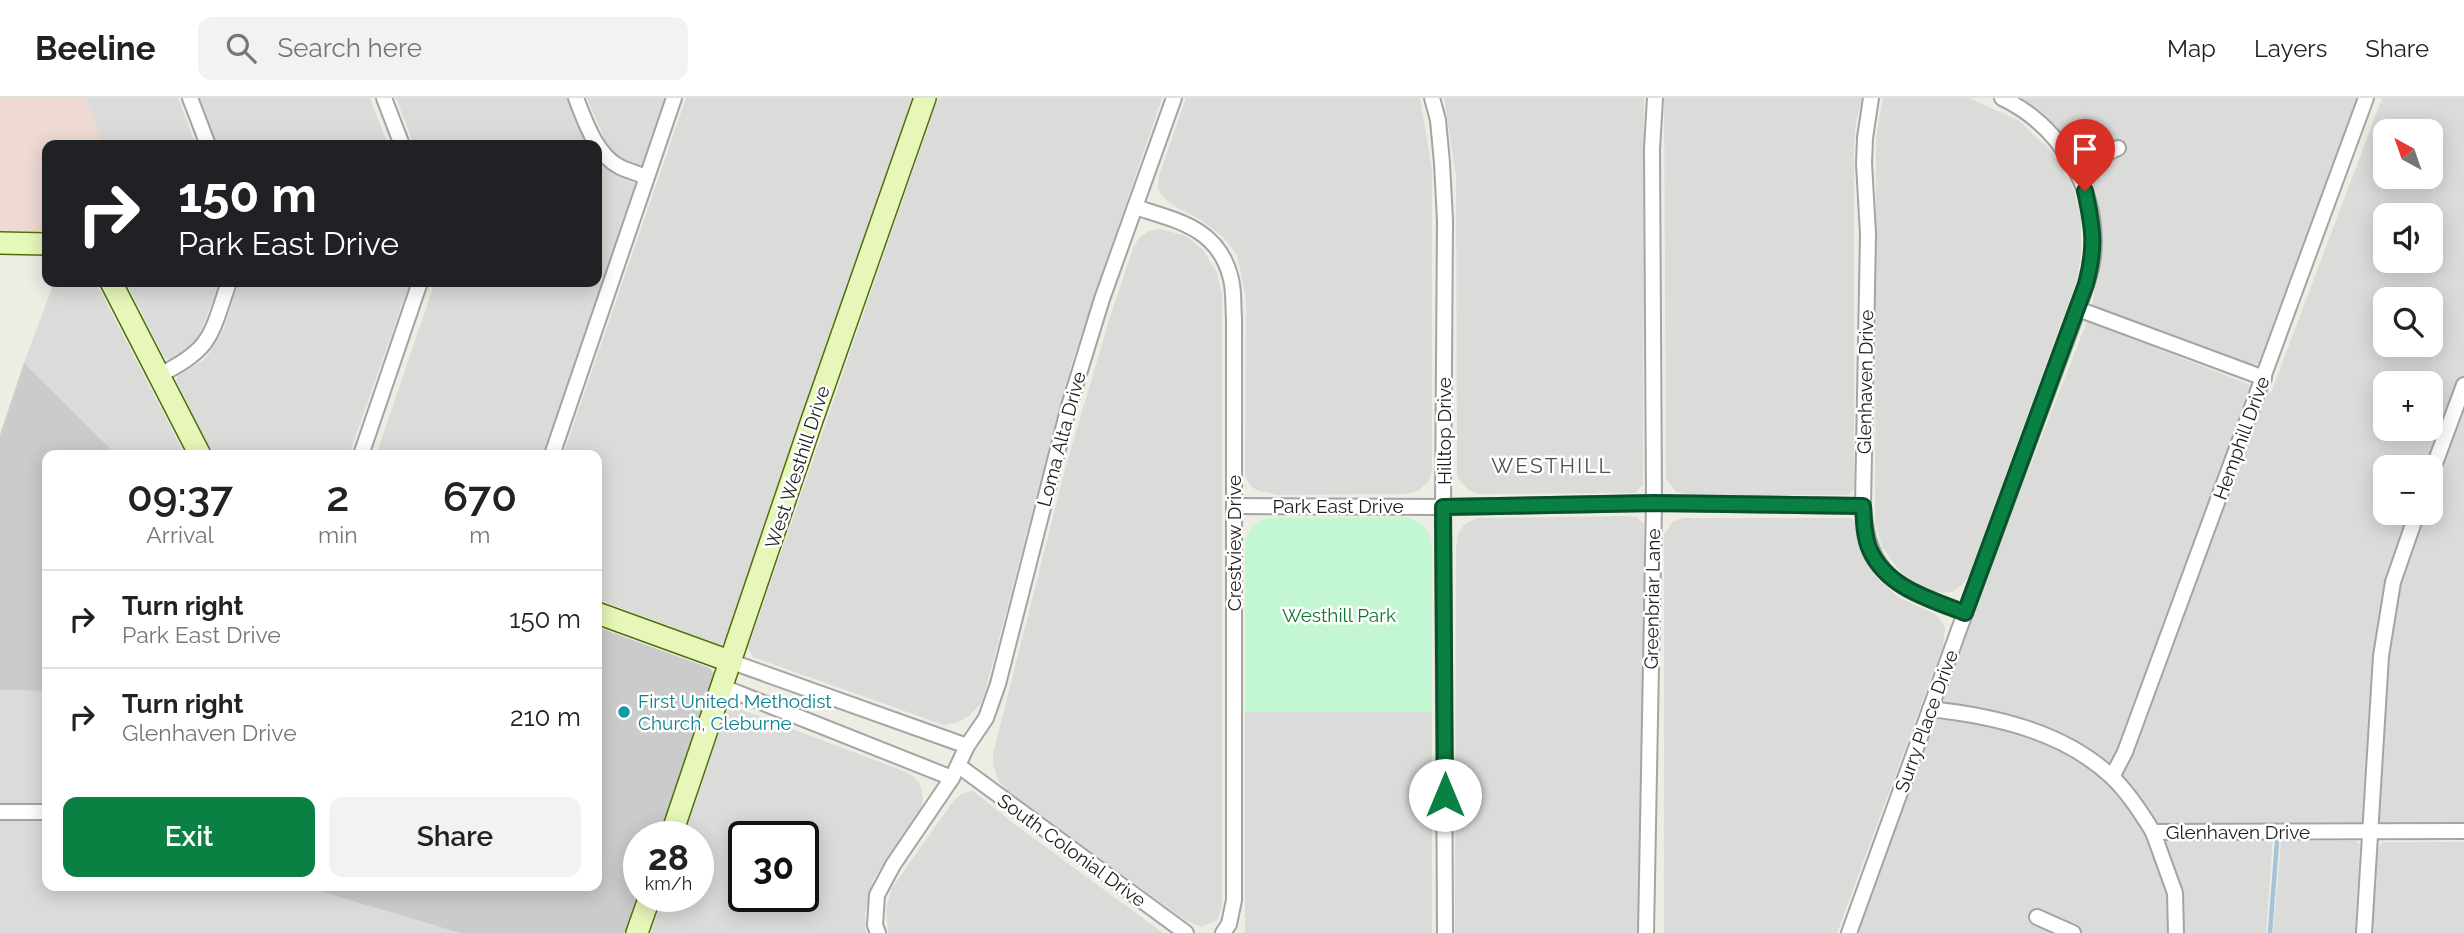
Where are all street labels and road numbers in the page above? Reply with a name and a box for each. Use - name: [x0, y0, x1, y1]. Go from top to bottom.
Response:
- street label: Glenhaven Drive: [1853, 310, 1877, 454]
- street label: Loma Alta Drive: [1032, 369, 1090, 509]
- street label: Hemphill Drive: [2209, 373, 2273, 503]
- street label: Hilltop Drive: [1433, 377, 1455, 485]
- street label: West Westhill Drive: [760, 383, 834, 551]
- street label: Crestview Drive: [1223, 475, 1245, 611]
- street label: Park East Drive: [1272, 495, 1404, 517]
- street label: Greenbriar Lane: [1640, 528, 1664, 670]
- street label: Surry Place Drive: [1890, 647, 1962, 795]
- street label: South Colonial Drive: [994, 789, 1150, 911]
- street label: Glenhaven Drive: [2166, 821, 2310, 843]

